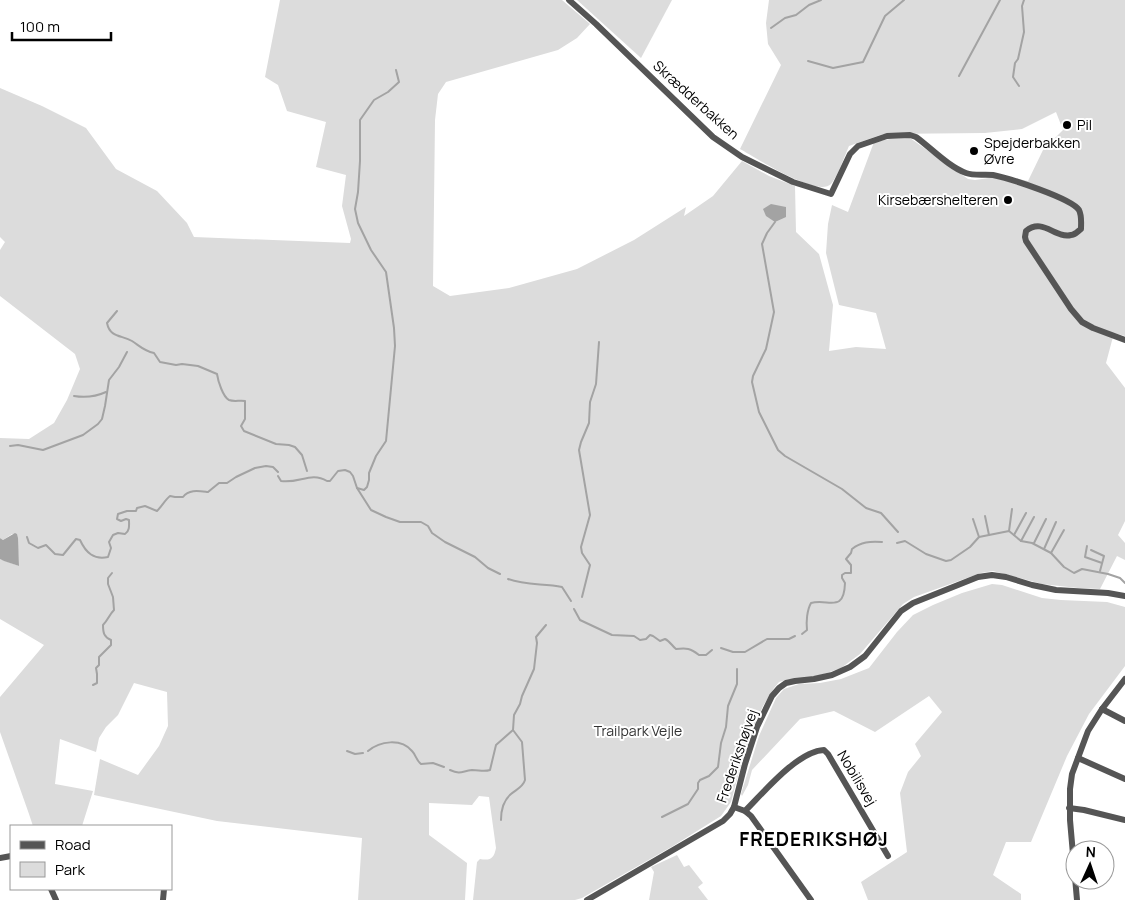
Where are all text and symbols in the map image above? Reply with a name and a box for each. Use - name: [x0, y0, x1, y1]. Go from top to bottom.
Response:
- scale bar: [12, 10, 111, 42]
- text: 100 m: [20, 16, 60, 37]
- street label: Skrædderbakken: [649, 56, 743, 143]
- place label: Pil: [1077, 115, 1092, 134]
- marker: Pil: [1061, 119, 1073, 131]
- place label: Spejderbakken Øvre: [984, 133, 1080, 168]
- marker: Spejderbakken Øvre: [968, 145, 980, 157]
- place label: Kirsebærshelteren: [878, 190, 998, 209]
- marker: Kirsebærshelteren: [1002, 194, 1014, 206]
- street label: Frederikshøjvej: [712, 707, 761, 805]
- park label: Trailpark Vejle: [594, 721, 682, 740]
- street label: Nobilisvej: [833, 746, 881, 809]
- legend: [10, 825, 172, 890]
- district label: FREDERIKSHØJ: [739, 826, 889, 852]
- text: Road: [55, 834, 91, 855]
- north arrow: [1065, 840, 1115, 890]
- text: N: [1085, 842, 1096, 861]
- text: Park: [55, 859, 85, 880]

